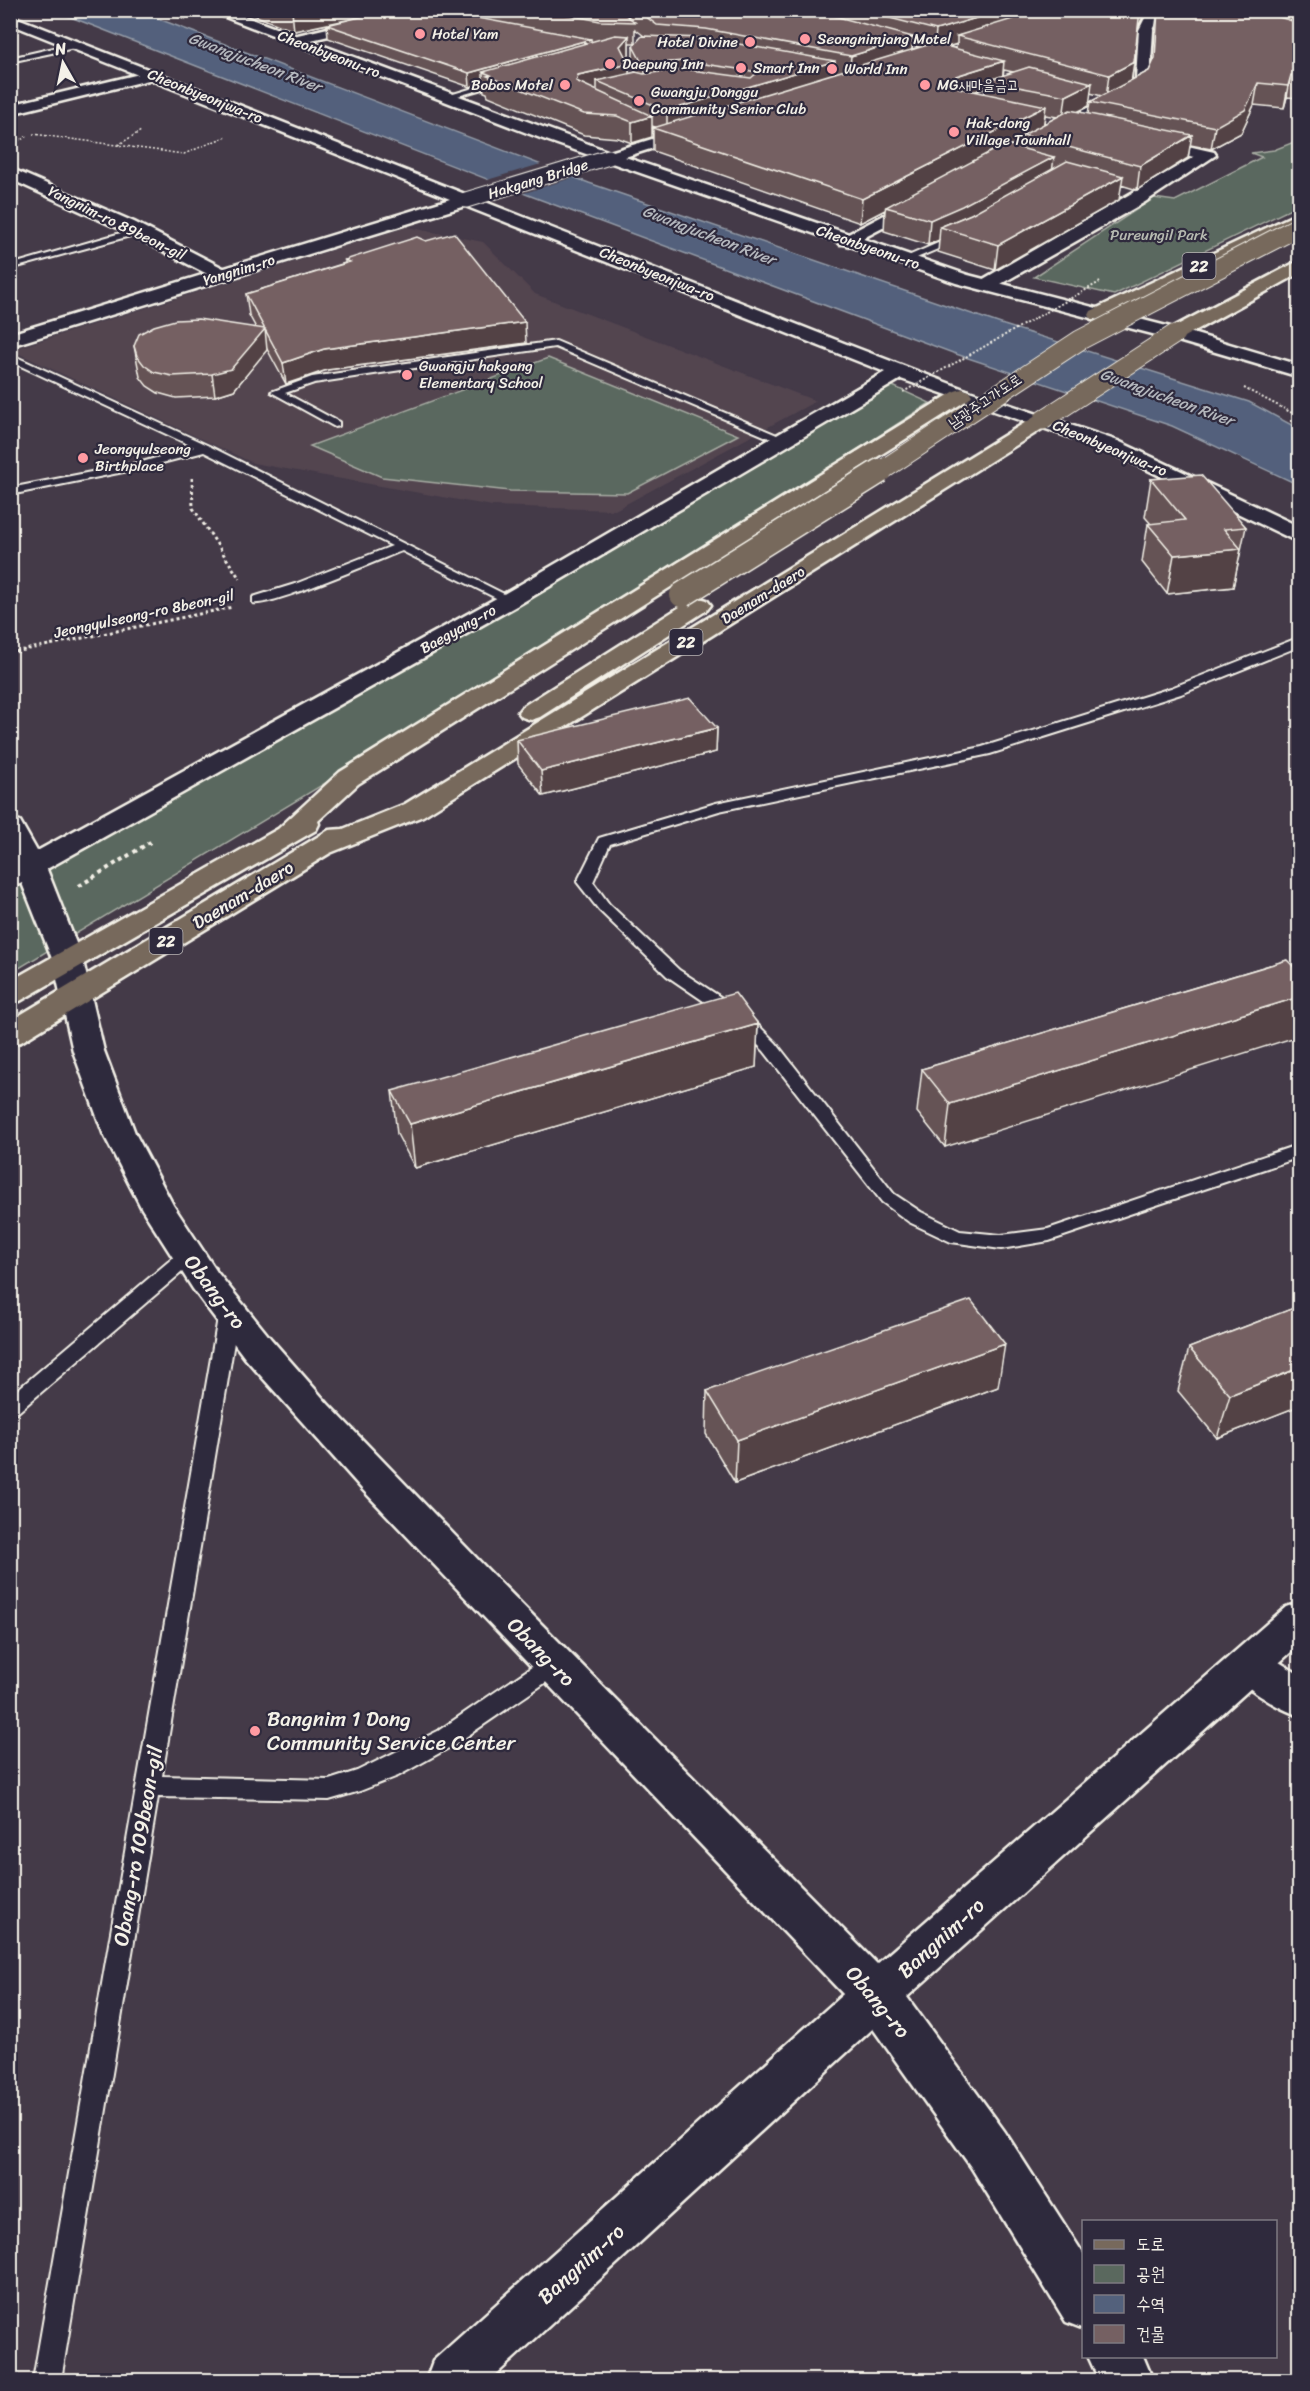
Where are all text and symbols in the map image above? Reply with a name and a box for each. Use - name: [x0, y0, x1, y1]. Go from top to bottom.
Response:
- place label: Hotel Yam: [432, 21, 498, 47]
- water label: Gwangjucheon River: [184, 23, 328, 102]
- street label: Cheonbyeonu-ro: [274, 23, 385, 86]
- place label: Seongnimjang Motel: [817, 26, 952, 52]
- marker: Hotel Yam: [413, 27, 427, 41]
- place label: Hotel Divine: [657, 29, 738, 55]
- marker: Seongnimjang Motel: [798, 32, 812, 46]
- north arrow: [33, 33, 93, 93]
- text: N: [52, 33, 69, 64]
- marker: Hotel Divine: [743, 35, 757, 49]
- place label: Daepung Inn: [622, 51, 704, 77]
- place label: Smart Inn: [753, 55, 820, 81]
- place label: World Inn: [844, 56, 908, 82]
- marker: Daepung Inn: [603, 57, 617, 71]
- street label: Cheonbyeonjwa-ro: [143, 61, 267, 131]
- marker: Smart Inn: [734, 61, 748, 75]
- marker: World Inn: [825, 62, 839, 76]
- place label: Bobos Motel: [471, 72, 554, 98]
- place label: MG새마을금고: [937, 72, 1019, 98]
- marker: Bobos Motel: [558, 78, 572, 92]
- marker: MG새마을금고: [918, 78, 932, 92]
- place label: Gwangju Donggu Community Senior Club: [651, 79, 806, 122]
- marker: Gwangju Donggu Community Senior Club: [632, 94, 646, 108]
- place label: Hak-dong Village Townhall: [966, 110, 1072, 153]
- marker: Hak-dong Village Townhall: [947, 125, 961, 139]
- street label: Hakgang Bridge: [485, 151, 592, 207]
- street label: Yangnim-ro 89beon-gil: [44, 178, 191, 268]
- water label: Gwangjucheon River: [638, 196, 782, 275]
- street label: Cheonbyeonu-ro: [813, 217, 924, 277]
- park label: Pureungil Park: [1110, 222, 1208, 248]
- street label: Cheonbyeonjwa-ro: [595, 239, 719, 309]
- street label: Yangnim-ro: [200, 247, 279, 293]
- road number: 22: [1182, 253, 1216, 279]
- place label: Gwangju hakgang Elementary School: [419, 353, 544, 396]
- water label: Gwangjucheon River: [1096, 359, 1240, 435]
- street label: 남광주고가도로: [943, 367, 1027, 435]
- marker: Gwangju hakgang Elementary School: [400, 368, 414, 382]
- street label: Cheonbyeonjwa-ro: [1049, 412, 1172, 484]
- place label: Jeongyulseong Birthplace: [94, 436, 191, 479]
- marker: Jeongyulseong Birthplace: [76, 451, 90, 465]
- street label: Daenam-daero: [716, 558, 811, 631]
- street label: Jeongyulseong-ro 8beon-gil: [50, 582, 237, 646]
- street label: Baegyang-ro: [415, 597, 501, 661]
- road number: 22: [670, 629, 702, 655]
- street label: Daenam-daero: [186, 852, 300, 938]
- road number: 22: [150, 928, 182, 954]
- street label: Obang-ro: [174, 1246, 256, 1338]
- street label: Obang-ro: [497, 1608, 585, 1697]
- place label: Bangnim 1 Dong Community Service Center: [267, 1700, 517, 1762]
- marker: Bangnim 1 Dong Community Service Center: [248, 1724, 262, 1738]
- street label: Obang-ro 109beon-gil: [102, 1742, 174, 1949]
- street label: Bangnim-ro: [888, 1888, 994, 1988]
- street label: Obang-ro: [836, 1957, 921, 2048]
- street label: Bangnim-ro: [528, 2214, 634, 2314]
- legend: [1082, 2220, 1277, 2358]
- text: 도로: [1136, 2228, 1165, 2260]
- text: 공원: [1136, 2258, 1165, 2290]
- text: 수역: [1136, 2288, 1165, 2320]
- text: 건물: [1136, 2318, 1165, 2350]

